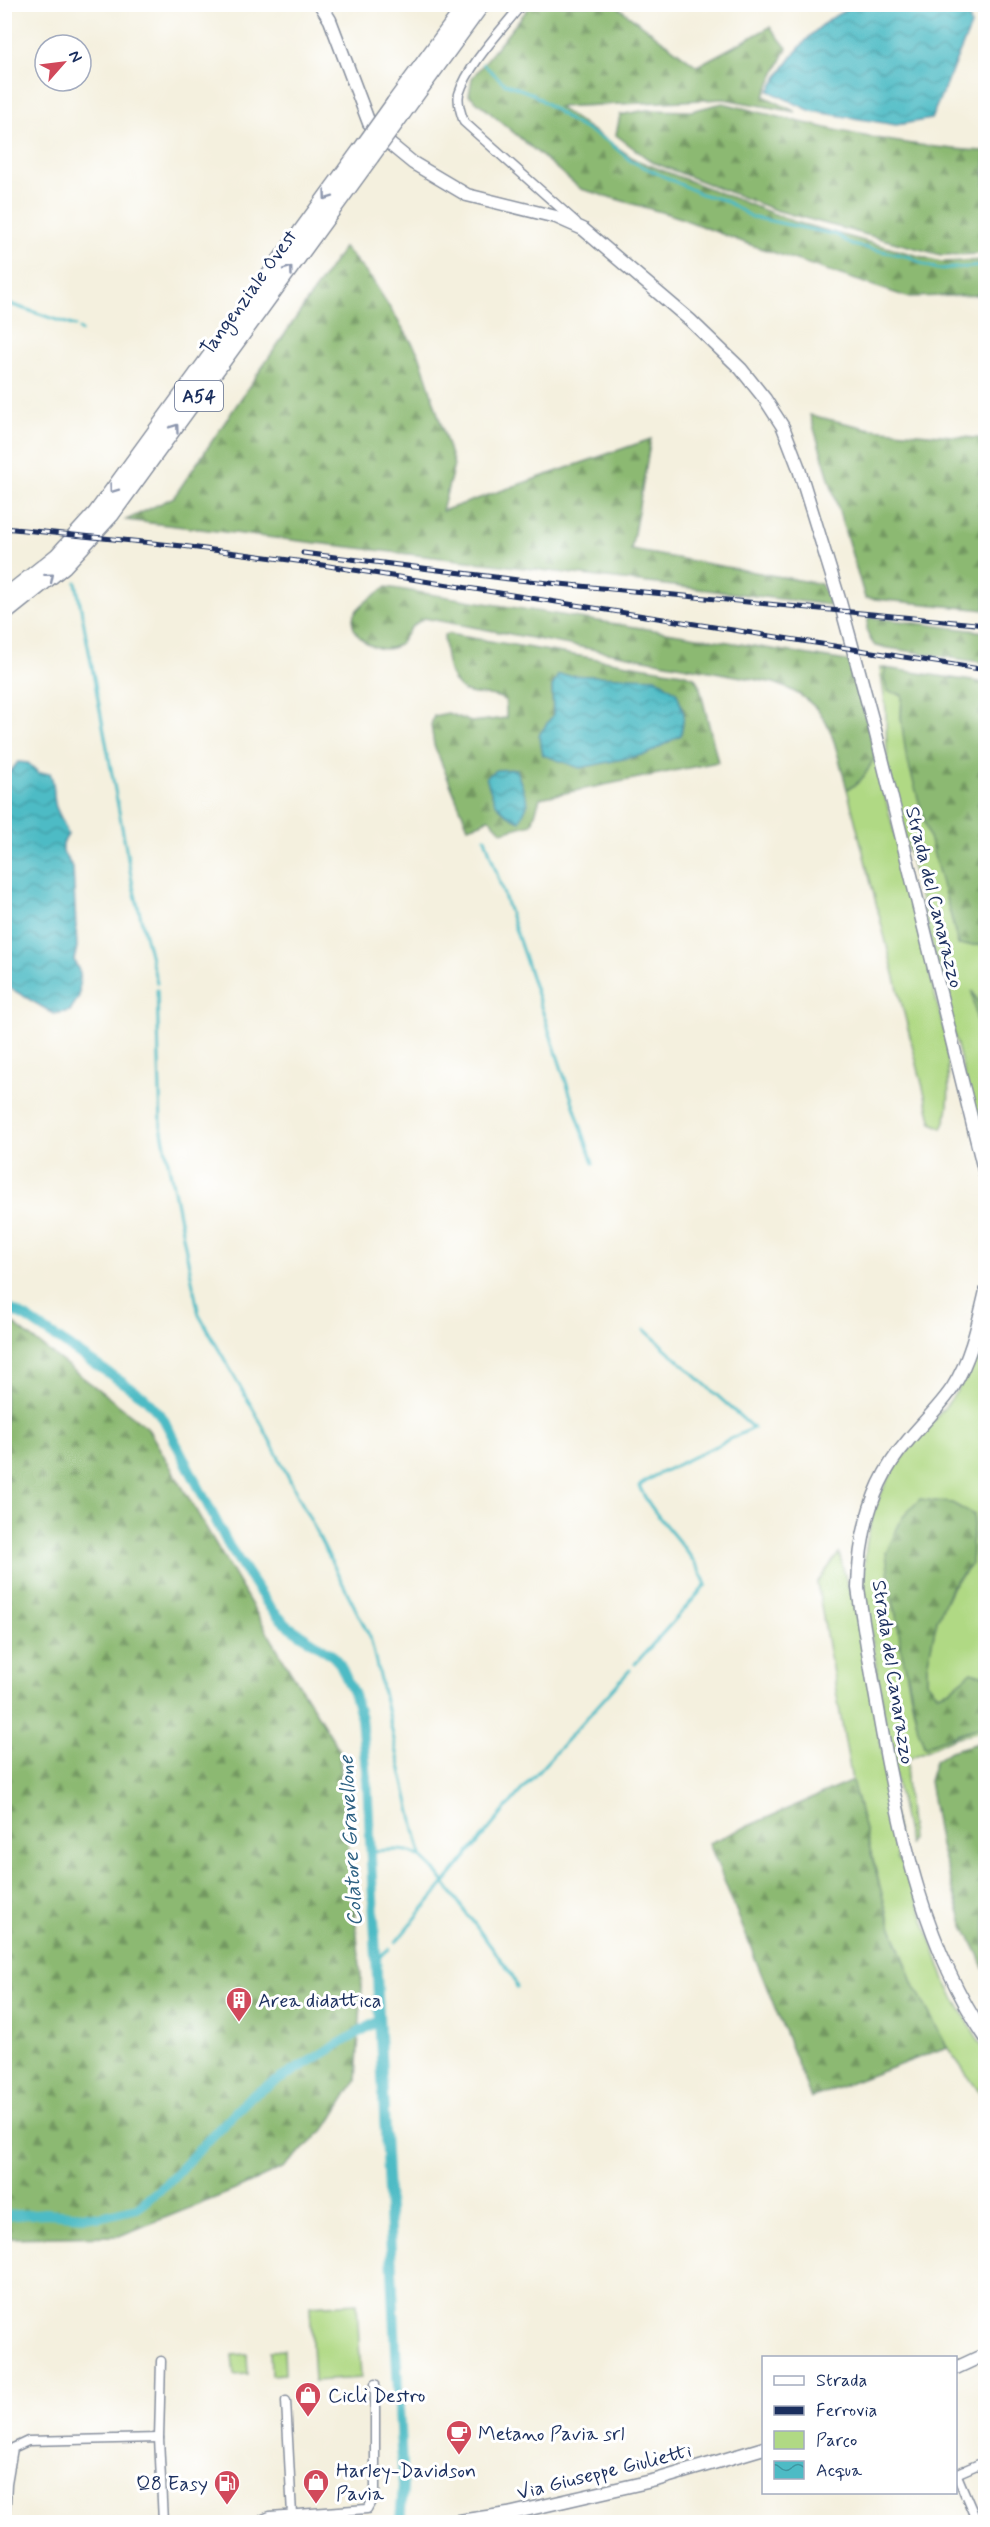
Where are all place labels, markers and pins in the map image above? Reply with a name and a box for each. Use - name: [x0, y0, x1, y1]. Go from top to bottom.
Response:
- building icon: Area didattica: [224, 1985, 254, 2023]
- place label: Area didattica: [258, 1988, 381, 2015]
- shop icon: Cicli Destro: [293, 2380, 323, 2418]
- place label: Cicli Destro: [328, 2383, 425, 2410]
- cafe icon: Metano Pavia srl: [444, 2418, 474, 2456]
- place label: Metano Pavia srl: [478, 2421, 624, 2448]
- place label: Harley-Davidson Pavia: [336, 2458, 476, 2508]
- shop icon: Harley-Davidson Pavia: [301, 2467, 331, 2505]
- fuel station icon: Q8 Easy: [212, 2468, 242, 2506]
- place label: Q8 Easy: [136, 2471, 208, 2498]

